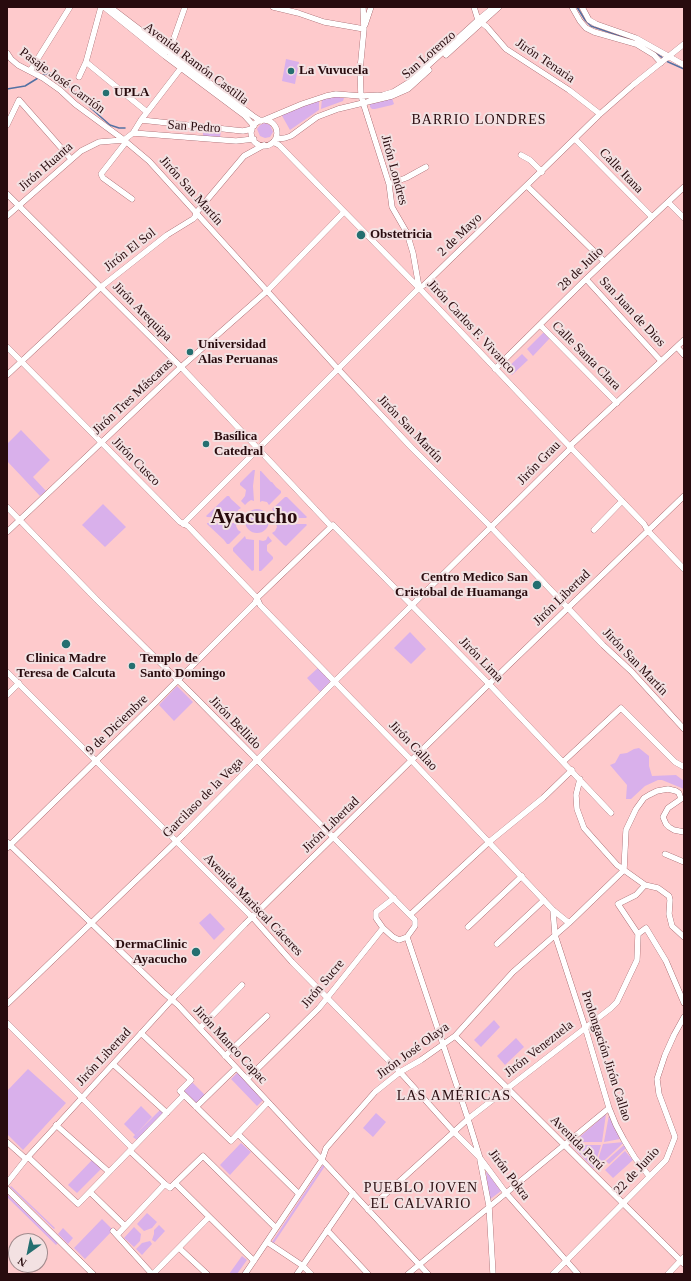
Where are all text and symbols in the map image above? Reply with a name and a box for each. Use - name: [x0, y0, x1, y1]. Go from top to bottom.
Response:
- street label: Avenida Ramón Castilla: [141, 20, 251, 108]
- street label: San Lorenzo: [399, 27, 459, 83]
- street label: Jirón Tenaria: [512, 36, 578, 86]
- street label: Pasaje José Carrión: [16, 45, 108, 117]
- place label: La Vuvucela: [299, 63, 368, 79]
- marker: La Vuvucela: [286, 66, 296, 76]
- place label: UPLA: [114, 85, 149, 101]
- marker: UPLA: [101, 88, 111, 98]
- district label: BARRIO LONDRES: [412, 112, 546, 128]
- street label: San Pedro: [167, 117, 221, 137]
- street label: Jirón Londres: [377, 133, 411, 207]
- street label: Jirón Huanta: [16, 139, 76, 195]
- street label: Calle Itana: [596, 145, 646, 197]
- street label: Jirón San Martín: [156, 153, 226, 229]
- street label: 2 de Mayo: [435, 210, 485, 260]
- street label: Jirón El Sol: [101, 225, 159, 275]
- place label: Obstetricia: [370, 227, 432, 243]
- marker: Obstetricia: [355, 229, 367, 241]
- street label: 28 de Julio: [555, 244, 607, 294]
- street label: San Juan de Dios: [596, 274, 668, 350]
- street label: Jirón Carlos F. Vivanco: [424, 277, 518, 377]
- street label: Jirón Arequipa: [109, 279, 175, 345]
- street label: Calle Santa Clara: [548, 318, 624, 394]
- place label: Universidad Alas Peruanas: [198, 337, 278, 368]
- marker: Universidad Alas Peruanas: [185, 347, 195, 357]
- street label: Jirón Tres Máscaras: [90, 356, 176, 438]
- street label: Jirón San Martín: [374, 392, 446, 466]
- place label: Basílica Catedral: [214, 429, 263, 460]
- street label: Jirón Cusco: [109, 435, 163, 489]
- street label: Jirón Grau: [514, 438, 564, 488]
- marker: Basílica Catedral: [201, 439, 211, 449]
- district label: Ayacucho: [210, 505, 298, 531]
- street label: Jirón Libertad: [530, 567, 594, 629]
- place label: Centro Medico San Cristobal de Huamanga: [395, 570, 528, 601]
- marker: Centro Medico San Cristobal de Huamanga: [531, 579, 543, 591]
- street label: Jirón San Martín: [599, 625, 671, 699]
- street label: Jirón Lima: [456, 634, 506, 686]
- marker: Clinica Madre Teresa de Calcuta: [60, 638, 72, 650]
- place label: Clinica Madre Teresa de Calcuta: [17, 651, 115, 682]
- place label: Templo de Santo Domingo: [140, 651, 226, 682]
- marker: Templo de Santo Domingo: [127, 661, 137, 671]
- street label: 9 de Diciembre: [83, 692, 151, 758]
- street label: Jirón Bellido: [206, 693, 264, 753]
- street label: Jirón Callao: [385, 718, 441, 774]
- street label: Garcilaso de la Vega: [160, 755, 246, 841]
- street label: Jirón Libertad: [299, 794, 363, 856]
- street label: Avenida Mariscal Cáceres: [200, 851, 306, 959]
- place label: DermaClinic Ayacucho: [116, 937, 187, 968]
- marker: DermaClinic Ayacucho: [190, 946, 202, 958]
- street label: Jirón Sucre: [298, 956, 348, 1012]
- street label: Prolongación Jirón Callao: [578, 989, 634, 1123]
- street label: Jirón Manco Capac: [190, 1003, 270, 1087]
- street label: Jirón Venezuela: [502, 1017, 576, 1081]
- street label: Jirón José Olaya: [374, 1019, 452, 1083]
- street label: Jirón Libertad: [73, 1025, 135, 1089]
- district label: LAS AMÉRICAS: [397, 1088, 511, 1104]
- street label: Avenida Perú: [547, 1113, 607, 1173]
- street label: 22 de Junio: [611, 1144, 663, 1198]
- street label: Jirón Pokra: [485, 1147, 533, 1203]
- district label: PUEBLO JOVEN EL CALVARIO: [364, 1180, 478, 1212]
- north arrow: [8, 1233, 48, 1273]
- text: N: [15, 1255, 29, 1269]

